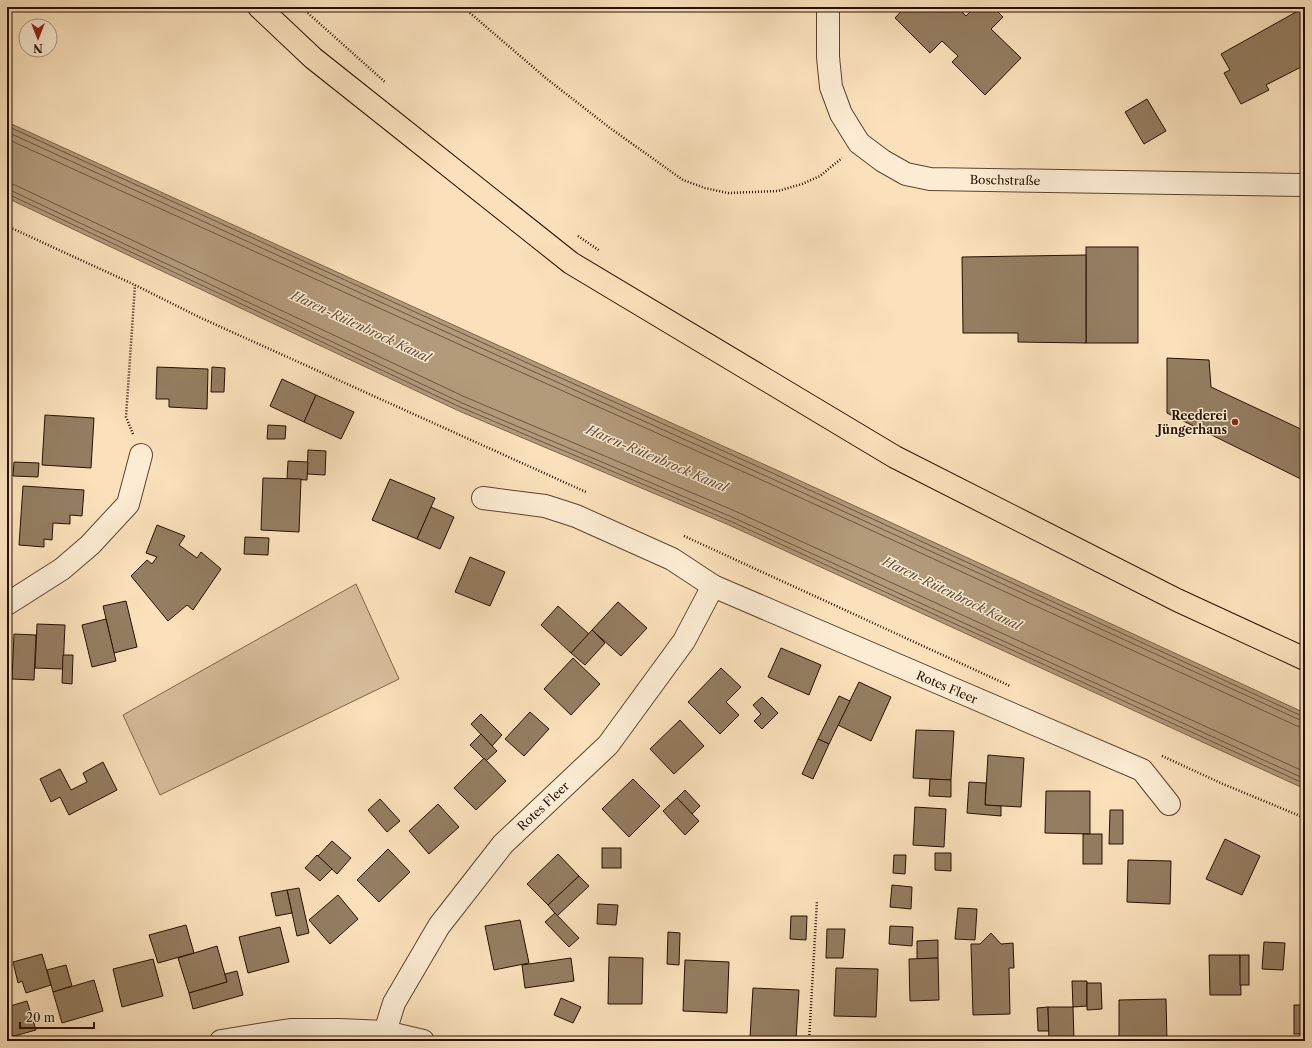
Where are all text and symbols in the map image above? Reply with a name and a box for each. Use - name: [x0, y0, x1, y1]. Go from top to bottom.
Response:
- north arrow: [18, 18, 58, 58]
- text: N: [33, 41, 43, 55]
- street label: Boschstraße: [970, 172, 1041, 188]
- water label: Haren-Rütenbrock Kanal: [288, 286, 435, 366]
- place label: Reederei Jüngerhans: [1155, 408, 1228, 437]
- marker: Reederei Jüngerhans: [1230, 417, 1240, 427]
- water label: Haren-Rütenbrock Kanal: [583, 421, 732, 496]
- water label: Haren-Rütenbrock Kanal: [879, 552, 1026, 634]
- street label: Rotes Fleer: [914, 667, 980, 707]
- street label: Rotes Fleer: [514, 778, 572, 834]
- scale bar: [20, 1004, 94, 1030]
- text: 20 m: [26, 1010, 55, 1025]

